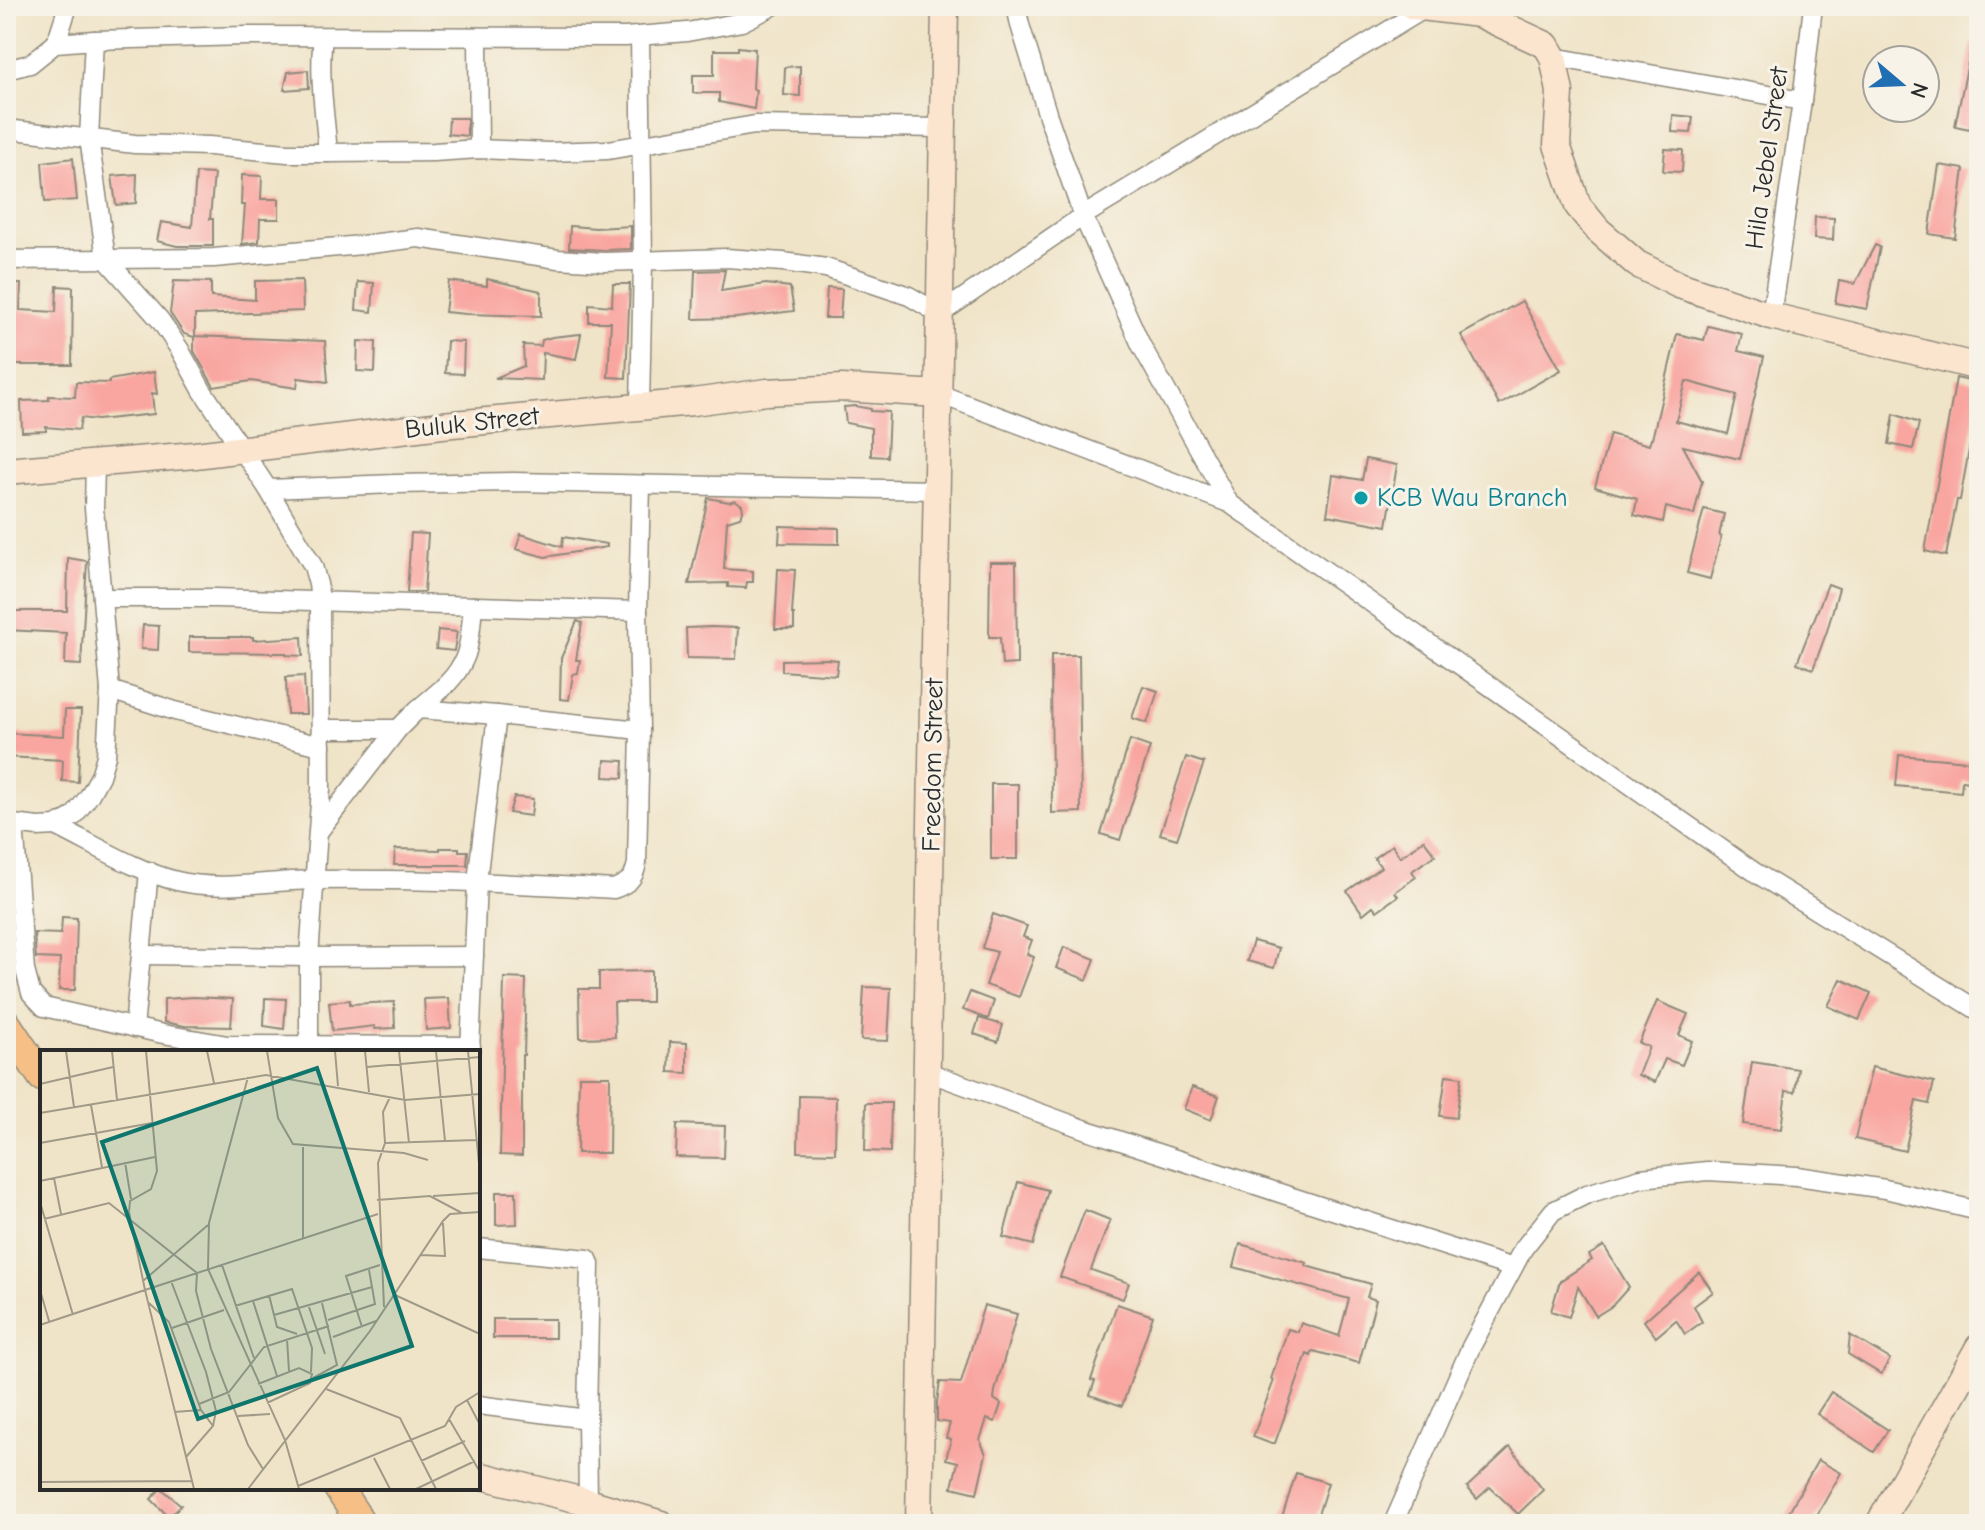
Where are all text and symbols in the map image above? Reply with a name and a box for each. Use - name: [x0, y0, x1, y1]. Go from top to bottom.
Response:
- north arrow: [1861, 44, 1941, 124]
- street label: Hila Jebel Street: [1739, 63, 1795, 251]
- text: N: [1904, 79, 1934, 101]
- street label: Buluk Street: [403, 401, 542, 445]
- place label: KCB Wau Branch: [1377, 483, 1568, 513]
- marker: KCB Wau Branch: [1352, 489, 1370, 507]
- street label: Freedom Street: [916, 676, 950, 852]
- inset map: [40, 1050, 480, 1490]

